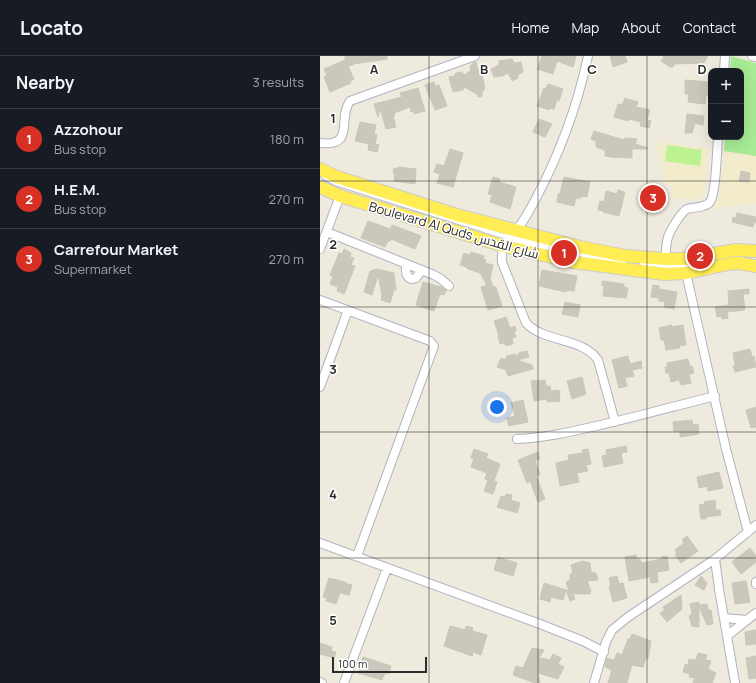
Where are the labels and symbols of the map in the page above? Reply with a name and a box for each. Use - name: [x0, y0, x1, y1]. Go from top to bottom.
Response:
- text: A: [370, 60, 379, 78]
- text: B: [480, 60, 488, 78]
- text: C: [587, 60, 597, 78]
- text: D: [697, 60, 707, 78]
- text: 1: [330, 109, 336, 127]
- pin: 3: [640, 183, 666, 213]
- street label: Boulevard Al Quds شارع القدس: [367, 197, 541, 263]
- text: 2: [329, 235, 337, 253]
- pin: 1: [551, 238, 577, 268]
- pin: 2: [687, 241, 713, 271]
- text: 3: [329, 360, 337, 378]
- your location: [487, 397, 507, 417]
- text: 4: [329, 485, 337, 503]
- text: 5: [329, 611, 337, 629]
- scale bar: [332, 655, 427, 674]

